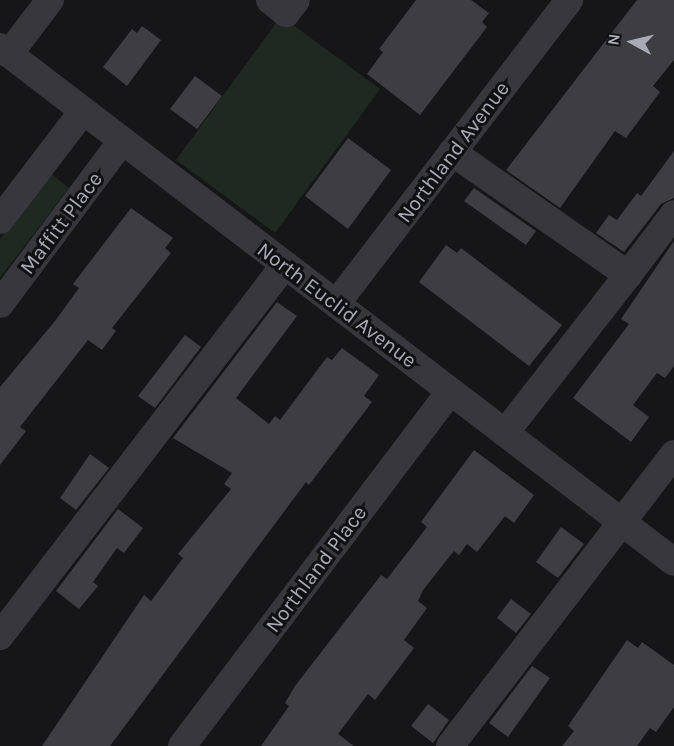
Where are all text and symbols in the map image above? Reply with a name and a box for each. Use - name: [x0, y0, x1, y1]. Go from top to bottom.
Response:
- north arrow: [602, 12, 662, 72]
- text: N: [603, 32, 624, 46]
- street label: Northland Avenue: [392, 76, 514, 228]
- street label: Maffitt Place: [14, 167, 108, 279]
- street label: North Euclid Avenue: [252, 237, 422, 373]
- street label: Northland Place: [260, 501, 372, 637]

